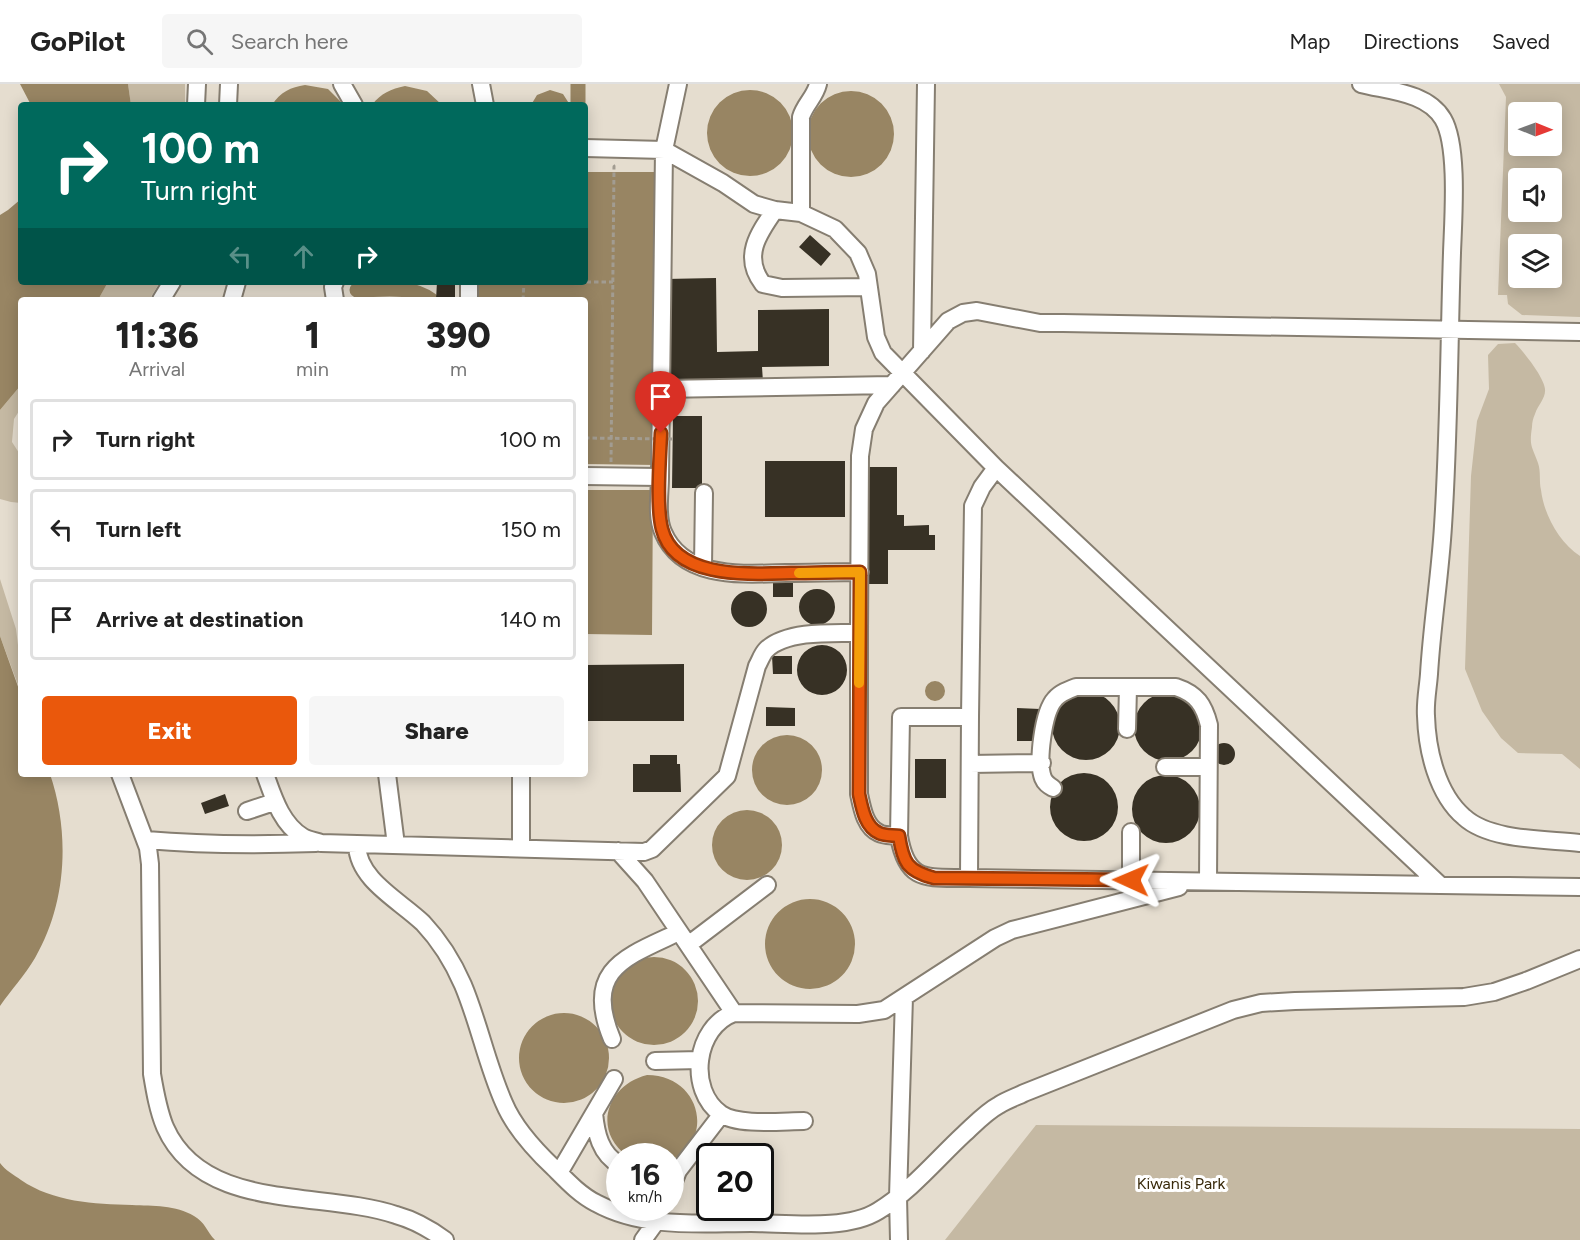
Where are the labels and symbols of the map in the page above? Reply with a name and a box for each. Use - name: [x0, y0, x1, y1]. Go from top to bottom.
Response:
- north arrow: [1508, 102, 1562, 156]
- pin: [635, 371, 686, 433]
- position arrow: [1099, 848, 1163, 912]
- speed limit sign: 20: [696, 1143, 774, 1221]
- park label: Kiwanis Park: [1137, 1174, 1225, 1193]

